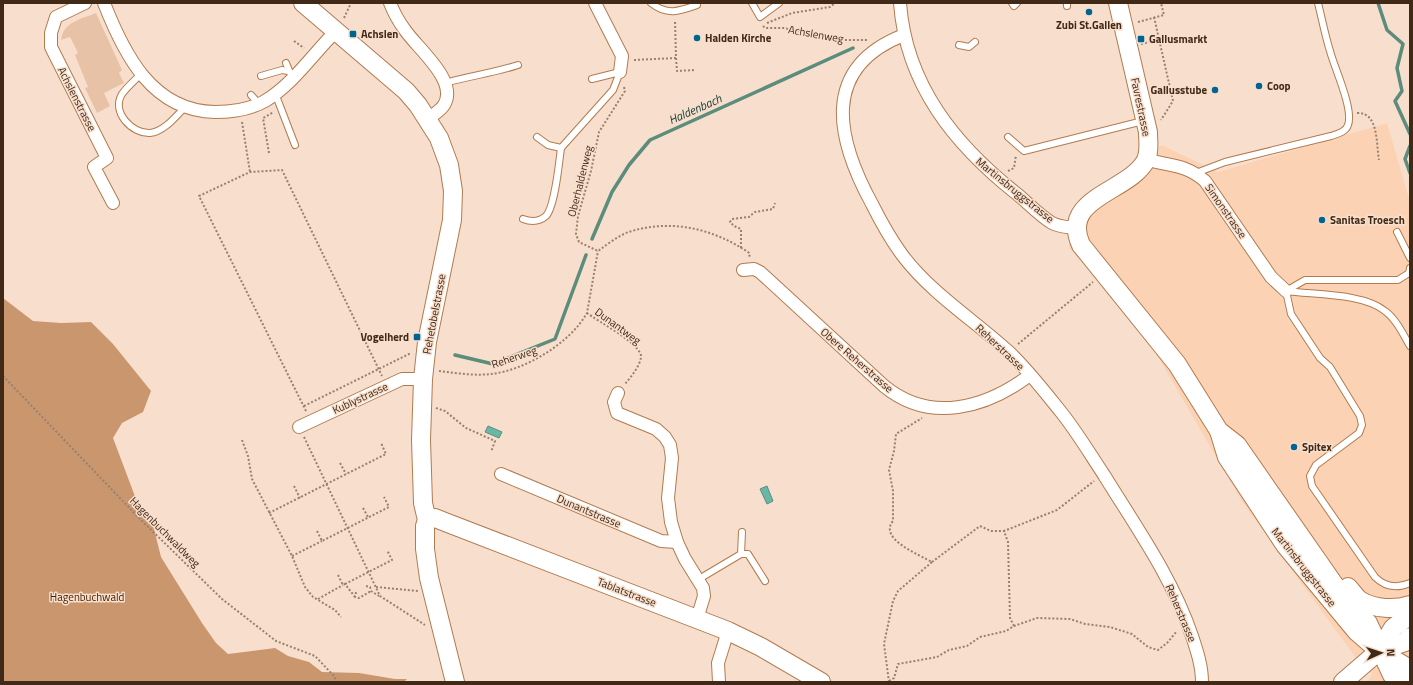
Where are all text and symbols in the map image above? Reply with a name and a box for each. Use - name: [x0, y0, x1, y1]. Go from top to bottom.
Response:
- marker: Zubi St.Gallen: [1084, 7, 1094, 17]
- place label: Zubi St.Gallen: [1056, 17, 1122, 33]
- street label: Achslenweg: [787, 21, 845, 47]
- place label: Achslen: [361, 26, 398, 42]
- marker: Achslen: [348, 29, 358, 39]
- place label: Halden Kirche: [705, 30, 772, 46]
- place label: Gallusmarkt: [1149, 31, 1207, 47]
- marker: Halden Kirche: [692, 33, 702, 43]
- marker: Gallusmarkt: [1136, 34, 1146, 44]
- street label: Achslenstrasse: [54, 64, 100, 134]
- street label: Favrestrasse: [1127, 76, 1155, 138]
- place label: Coop: [1267, 78, 1291, 94]
- marker: Coop: [1254, 81, 1264, 91]
- place label: Gallusstube: [1151, 82, 1207, 98]
- marker: Gallusstube: [1210, 85, 1220, 95]
- water label: Haldenbach: [665, 88, 726, 129]
- street label: Oberhaldenweg: [563, 143, 597, 218]
- street label: Martinsbruggstrasse: [972, 153, 1058, 227]
- street label: Simonstrasse: [1201, 180, 1251, 242]
- place label: Sanitas Troesch: [1330, 212, 1405, 228]
- marker: Sanitas Troesch: [1317, 215, 1327, 225]
- street label: Rehetobelstrasse: [418, 272, 450, 355]
- street label: Dunantweg: [592, 304, 645, 348]
- street label: Reherstrasse: [972, 320, 1028, 374]
- street label: Obere Reherstrasse: [817, 324, 897, 396]
- place label: Vogelherd: [361, 329, 409, 345]
- marker: Vogelherd: [412, 332, 422, 342]
- street label: Reherweg: [489, 342, 539, 372]
- street label: Kublystrasse: [330, 378, 391, 418]
- place label: Spitex: [1302, 439, 1332, 455]
- marker: Spitex: [1289, 442, 1299, 452]
- street label: Dunantstrasse: [554, 490, 624, 532]
- street label: Hagenbuchwaldweg: [126, 493, 204, 571]
- street label: Martinsbruggstrasse: [1268, 524, 1340, 610]
- street label: Tablatstrasse: [595, 573, 659, 611]
- street label: Reherstrasse: [1162, 582, 1201, 645]
- park label: Hagenbuchwald: [50, 589, 124, 605]
- north arrow: [1361, 633, 1401, 673]
- text: N: [1383, 648, 1399, 657]

